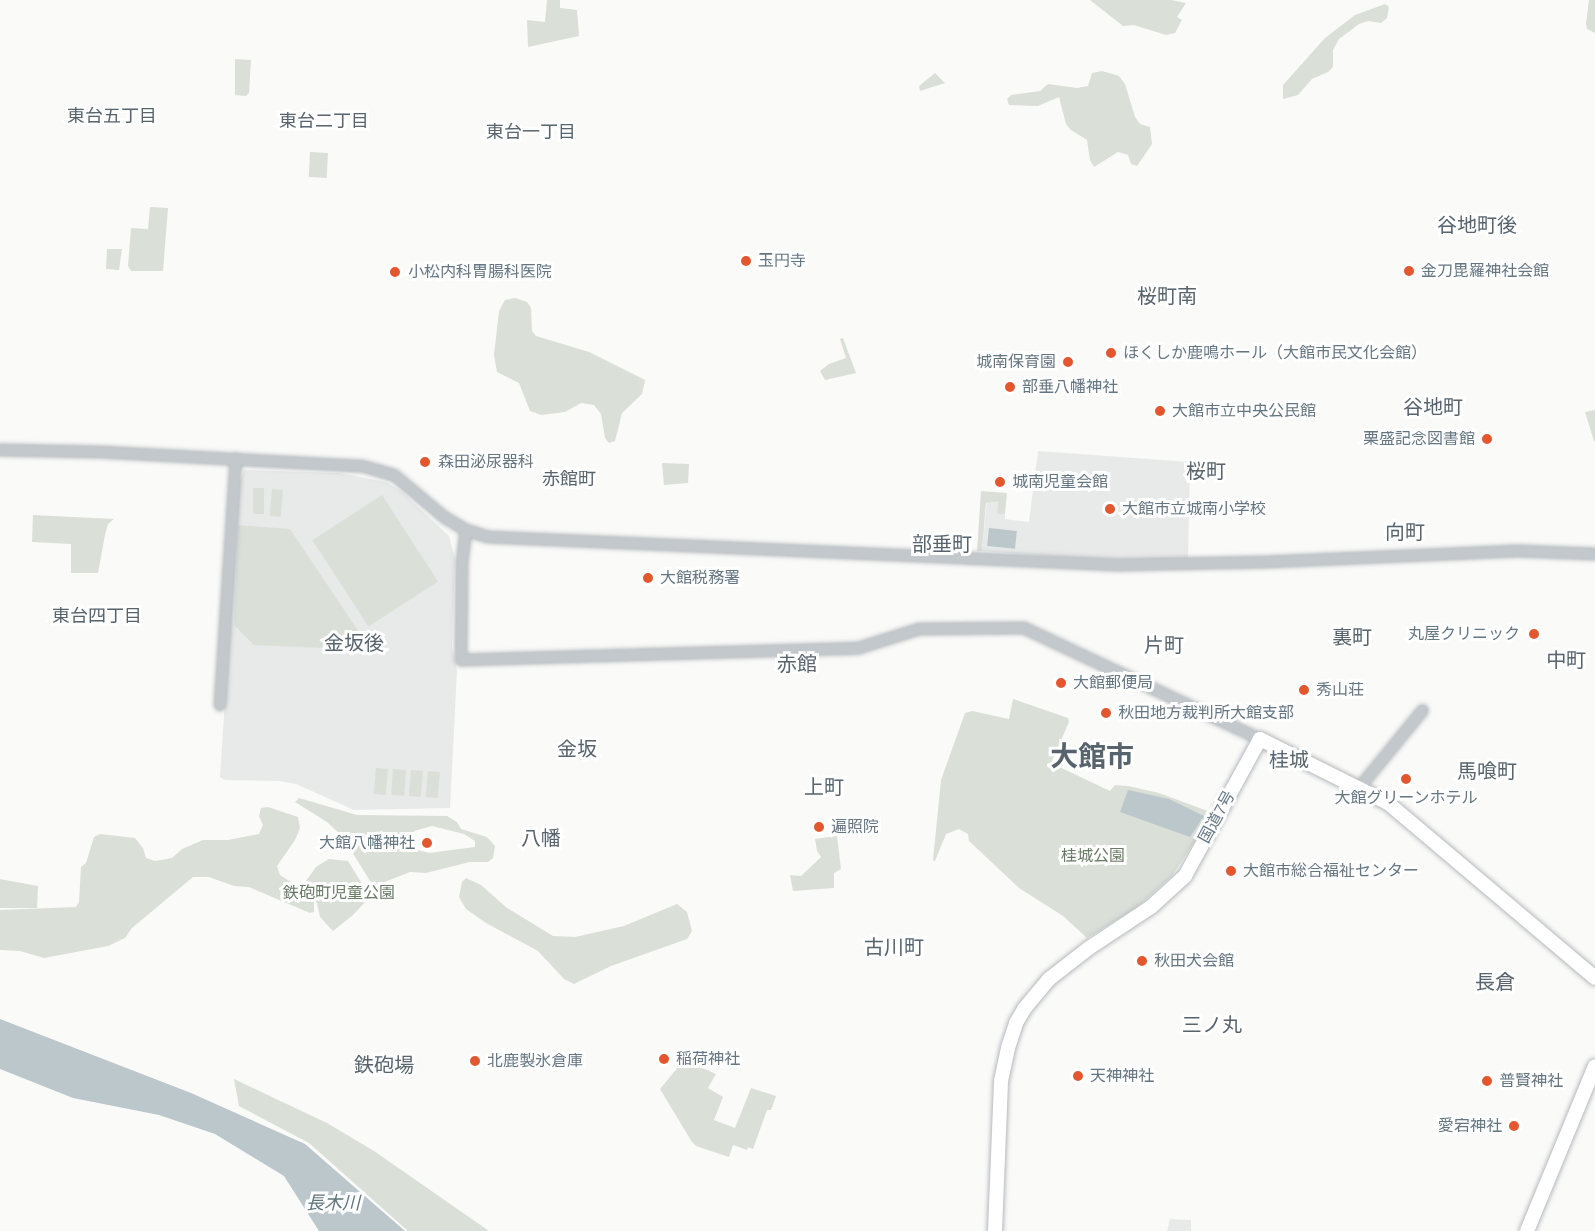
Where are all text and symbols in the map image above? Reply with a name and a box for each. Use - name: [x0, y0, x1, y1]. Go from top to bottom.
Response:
- district label: 東台五丁目: [67, 105, 157, 127]
- district label: 東台二丁目: [279, 110, 369, 132]
- district label: 東台一丁目: [486, 121, 576, 143]
- district label: 谷地町後: [1437, 213, 1517, 237]
- place label: 玉円寺: [758, 251, 806, 271]
- marker: 玉円寺: [739, 254, 753, 268]
- place label: 金刀毘羅神社会館: [1421, 261, 1549, 281]
- place label: 小松内科胃腸科医院: [408, 262, 552, 282]
- marker: 小松内科胃腸科医院: [386, 263, 404, 281]
- marker: 金刀毘羅神社会館: [1402, 264, 1416, 278]
- district label: 桜町南: [1137, 284, 1197, 308]
- place label: ほくしか鹿鳴ホール（大館市民文化会館）: [1123, 343, 1427, 363]
- marker: ほくしか鹿鳴ホール（大館市民文化会館）: [1104, 346, 1118, 360]
- place label: 城南保育園: [976, 352, 1056, 372]
- marker: 城南保育園: [1061, 355, 1075, 369]
- place label: 部垂八幡神社: [1022, 377, 1118, 397]
- marker: 部垂八幡神社: [1003, 380, 1017, 394]
- district label: 谷地町: [1403, 395, 1463, 419]
- place label: 大館市立中央公民館: [1172, 401, 1316, 421]
- marker: 大館市立中央公民館: [1153, 404, 1167, 418]
- place label: 栗盛記念図書館: [1363, 429, 1475, 449]
- marker: 栗盛記念図書館: [1480, 432, 1494, 446]
- place label: 森田泌尿器科: [438, 452, 534, 472]
- marker: 森田泌尿器科: [416, 453, 434, 471]
- district label: 桜町: [1186, 459, 1226, 483]
- district label: 赤館町: [542, 468, 596, 490]
- place label: 城南児童会館: [1012, 472, 1108, 492]
- marker: 城南児童会館: [993, 475, 1007, 489]
- place label: 大館市立城南小学校: [1122, 499, 1266, 519]
- marker: 大館市立城南小学校: [1103, 502, 1117, 516]
- district label: 向町: [1385, 520, 1425, 544]
- district label: 部垂町: [912, 532, 972, 556]
- place label: 大館税務署: [660, 568, 740, 588]
- marker: 大館税務署: [641, 571, 655, 585]
- district label: 東台四丁目: [52, 605, 142, 627]
- place label: 丸屋クリニック: [1408, 624, 1520, 644]
- district label: 裏町: [1332, 625, 1372, 649]
- marker: 丸屋クリニック: [1525, 625, 1543, 643]
- district label: 金坂後: [324, 631, 384, 655]
- district label: 片町: [1144, 633, 1184, 657]
- district label: 中町: [1546, 648, 1586, 672]
- district label: 赤館: [777, 652, 817, 676]
- place label: 大館郵便局: [1073, 673, 1153, 693]
- marker: 大館郵便局: [1054, 676, 1068, 690]
- place label: 秀山荘: [1316, 680, 1364, 700]
- marker: 秀山荘: [1297, 683, 1311, 697]
- place label: 秋田地方裁判所大館支部: [1118, 703, 1294, 723]
- marker: 秋田地方裁判所大館支部: [1099, 706, 1113, 720]
- district label: 金坂: [557, 737, 597, 761]
- district label: 大館市: [1050, 740, 1134, 774]
- district label: 桂城: [1269, 748, 1309, 772]
- district label: 馬喰町: [1457, 759, 1517, 783]
- marker: 大館グリーンホテル: [1399, 772, 1413, 786]
- district label: 上町: [804, 775, 844, 799]
- street label: 国道7号: [1195, 787, 1239, 847]
- place label: 大館グリーンホテル: [1334, 788, 1478, 808]
- place label: 遍照院: [831, 817, 879, 837]
- marker: 遍照院: [812, 820, 826, 834]
- district label: 八幡: [521, 826, 561, 850]
- place label: 大館八幡神社: [319, 833, 415, 853]
- marker: 大館八幡神社: [420, 836, 434, 850]
- park label: 桂城公園: [1061, 846, 1125, 866]
- place label: 大館市総合福祉センター: [1243, 861, 1419, 881]
- marker: 大館市総合福祉センター: [1224, 864, 1238, 878]
- park label: 鉄砲町児童公園: [283, 883, 395, 903]
- district label: 古川町: [864, 935, 924, 959]
- place label: 秋田犬会館: [1154, 951, 1234, 971]
- marker: 秋田犬会館: [1135, 954, 1149, 968]
- district label: 長倉: [1475, 970, 1515, 994]
- district label: 三ノ丸: [1182, 1013, 1242, 1037]
- place label: 稲荷神社: [676, 1049, 740, 1069]
- place label: 北鹿製氷倉庫: [487, 1051, 583, 1071]
- marker: 稲荷神社: [657, 1052, 671, 1066]
- district label: 鉄砲場: [354, 1053, 414, 1077]
- marker: 北鹿製氷倉庫: [468, 1054, 482, 1068]
- place label: 天神神社: [1090, 1066, 1154, 1086]
- marker: 天神神社: [1071, 1069, 1085, 1083]
- place label: 普賢神社: [1499, 1071, 1563, 1091]
- marker: 普賢神社: [1480, 1074, 1494, 1088]
- place label: 愛宕神社: [1438, 1116, 1502, 1136]
- marker: 愛宕神社: [1507, 1119, 1521, 1133]
- water label: 長木川: [306, 1192, 360, 1214]

